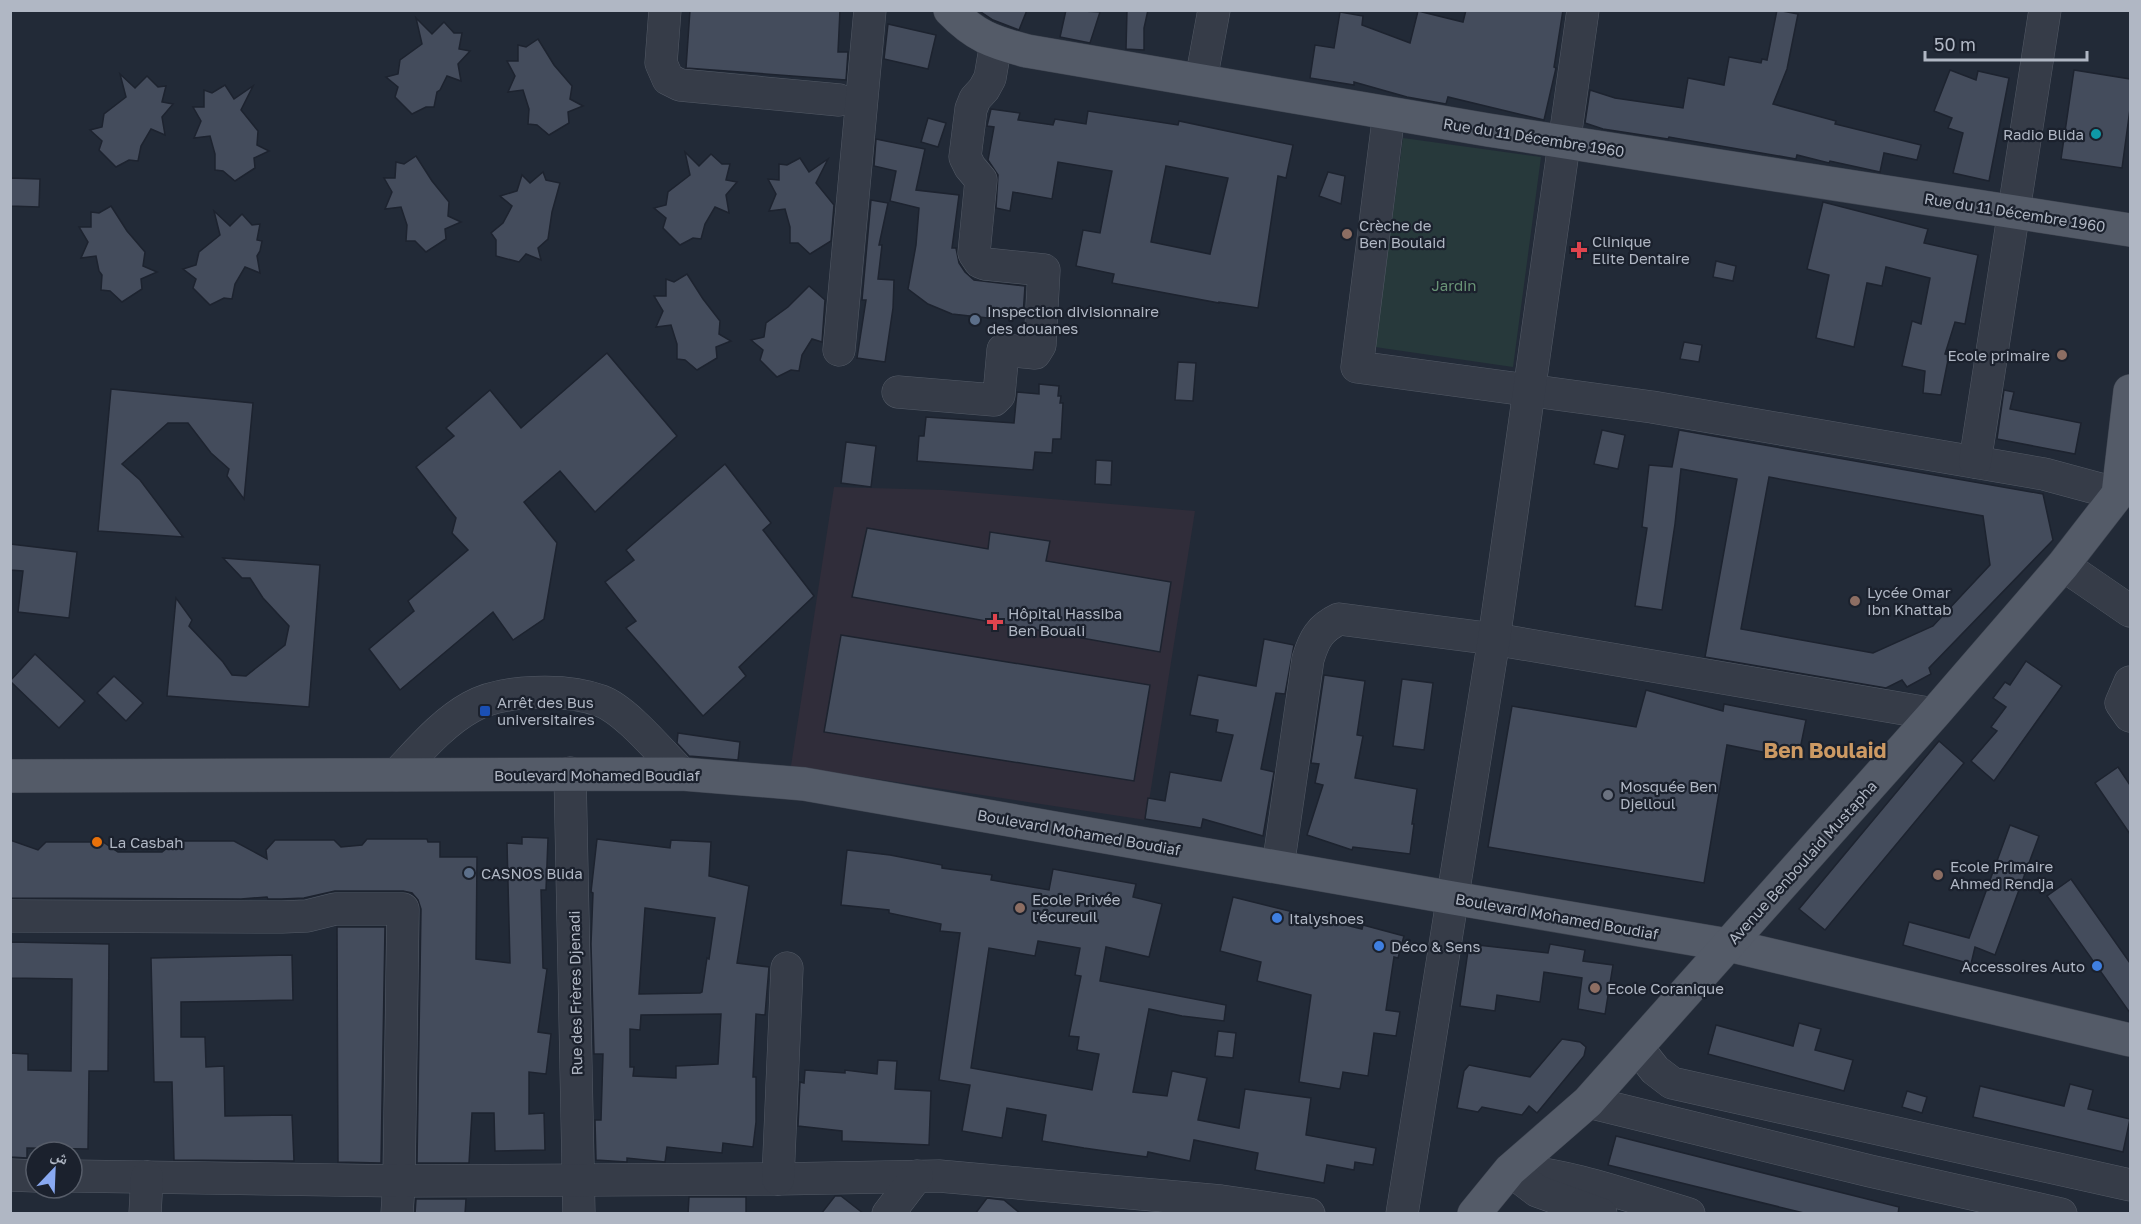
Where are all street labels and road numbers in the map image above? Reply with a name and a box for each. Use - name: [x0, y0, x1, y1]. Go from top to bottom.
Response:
- street label: Rue du 11 Décembre 1960: [1442, 114, 1626, 160]
- street label: Rue du 11 Décembre 1960: [1923, 189, 2107, 235]
- street label: Boulevard Mohamed Boudiaf: [494, 766, 701, 784]
- street label: Avenue Benboulaid Mustapha: [1724, 777, 1880, 947]
- street label: Boulevard Mohamed Boudiaf: [976, 805, 1183, 859]
- street label: Boulevard Mohamed Boudiaf: [1454, 889, 1661, 943]
- street label: Rue des Frères Djenadi: [565, 911, 585, 1075]

